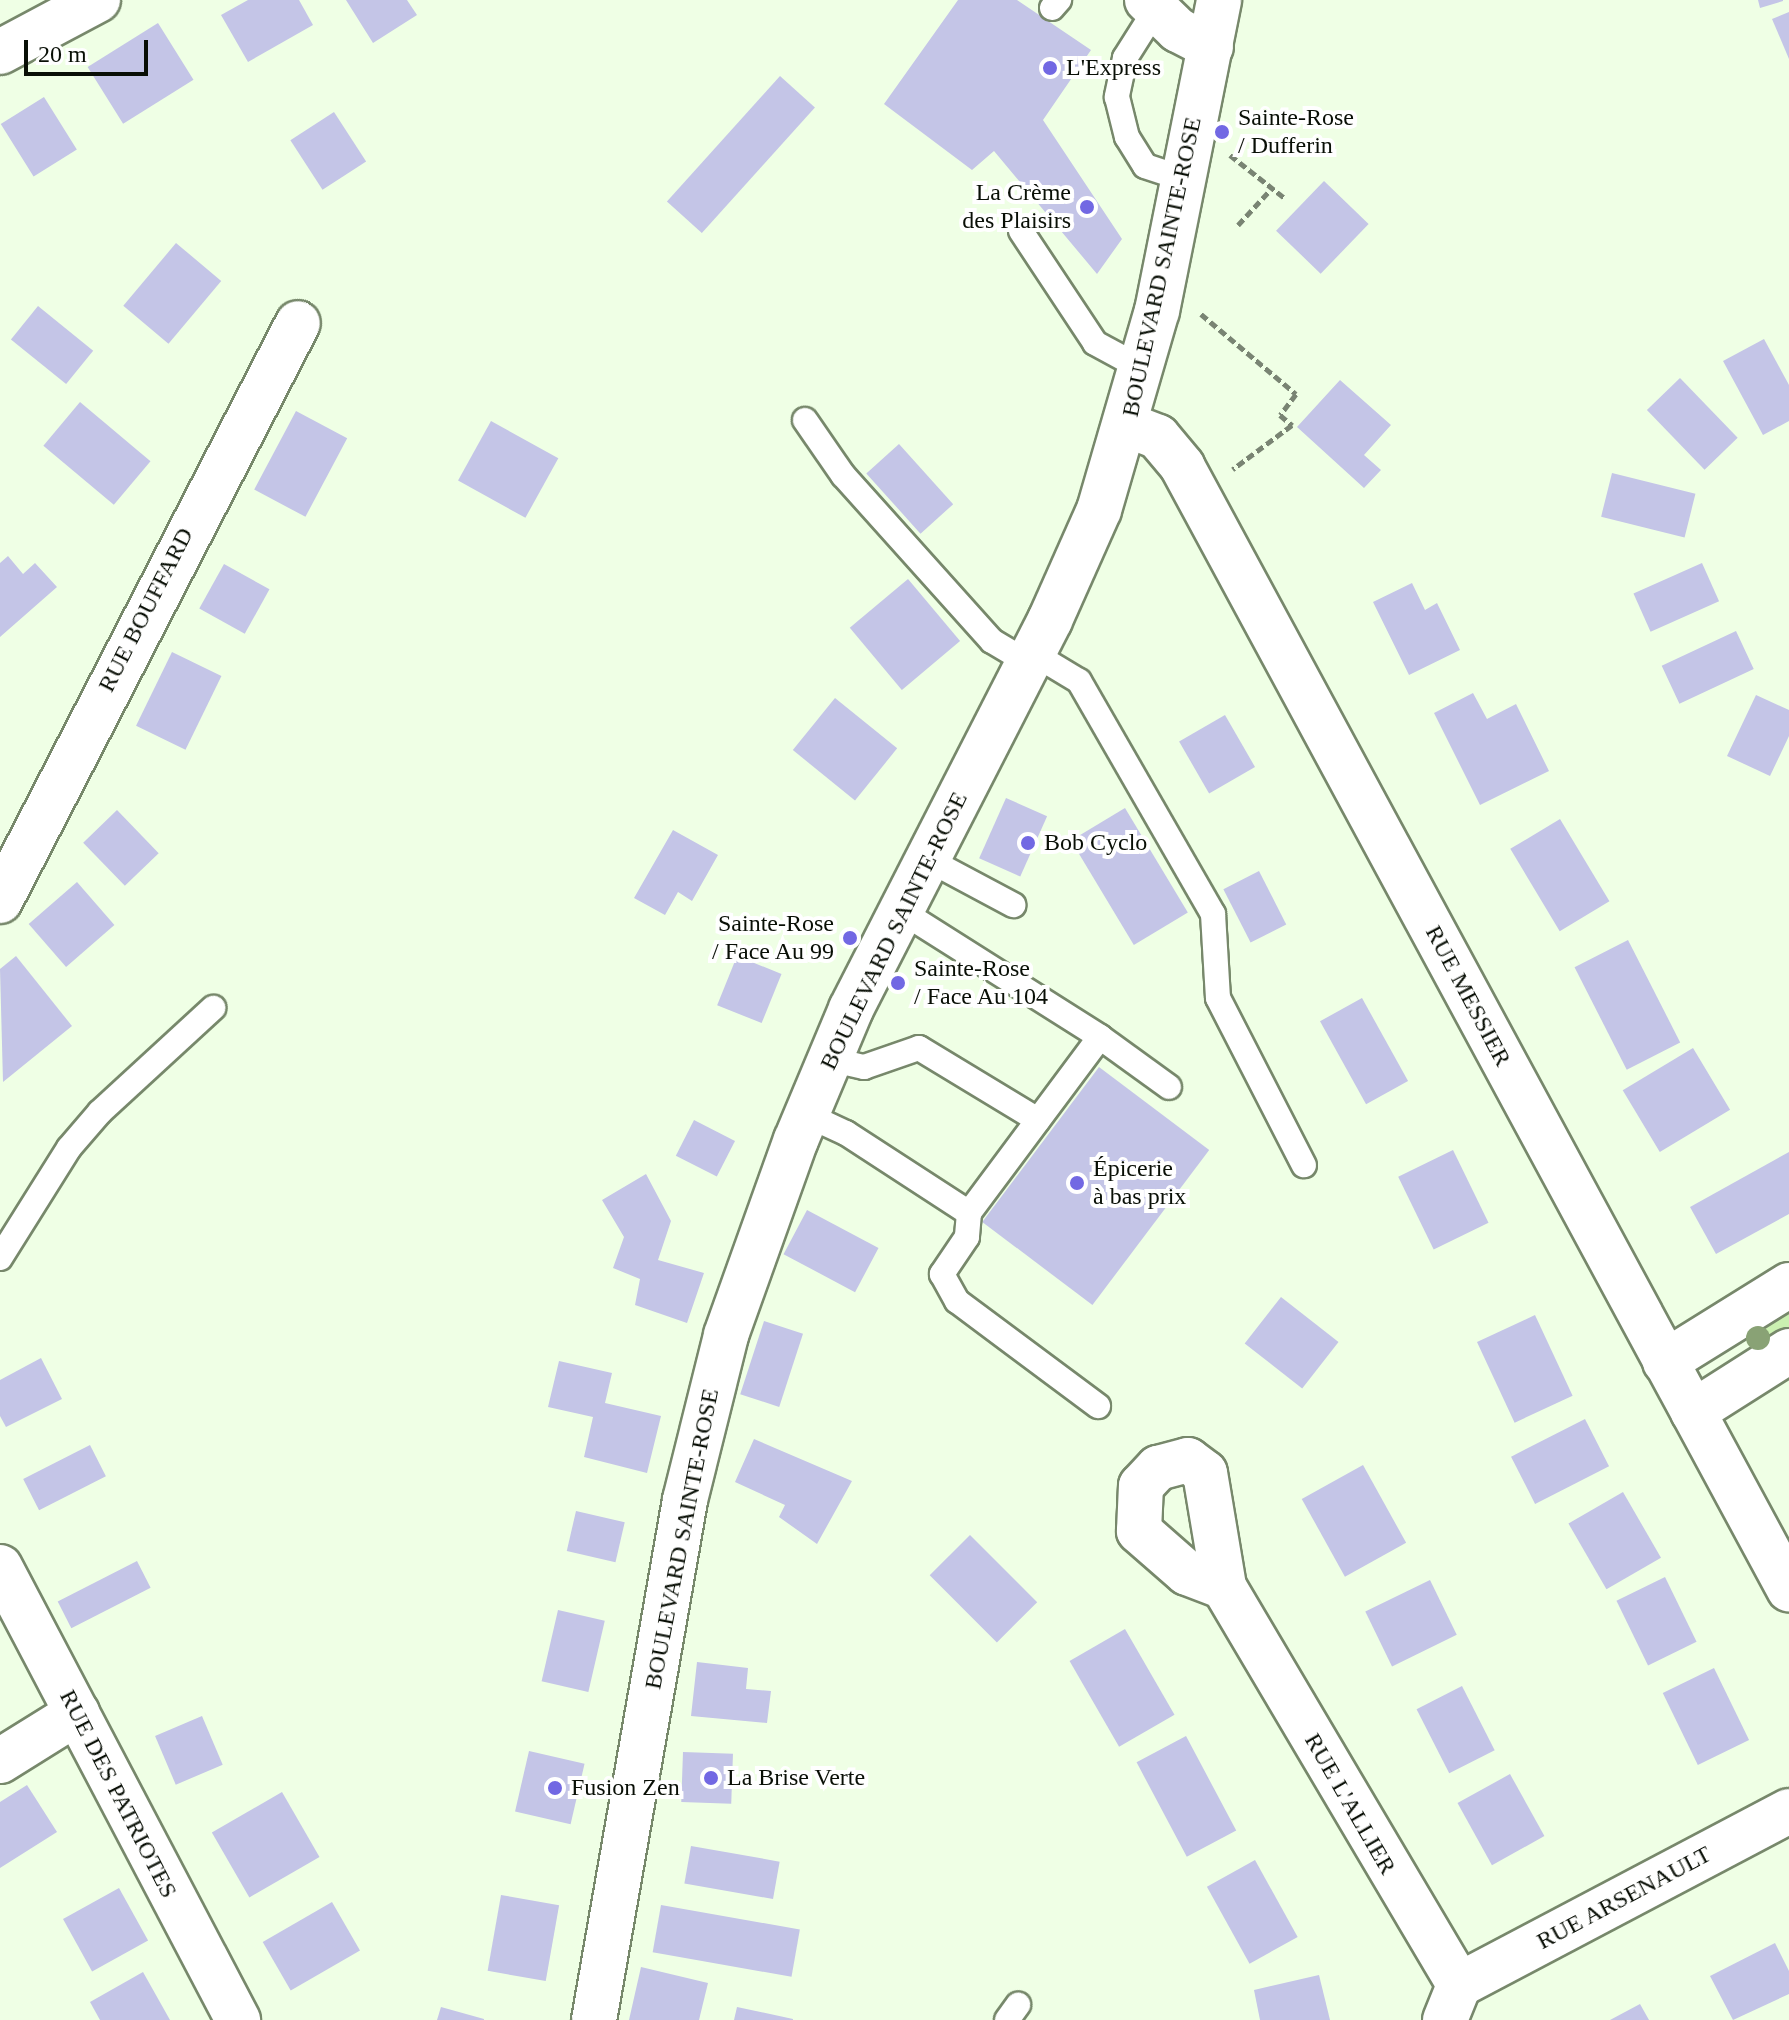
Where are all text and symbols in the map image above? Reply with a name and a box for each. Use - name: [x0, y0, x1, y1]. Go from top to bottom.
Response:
- scale bar: [28, 24, 152, 74]
- text: 20 m: [38, 41, 87, 67]
- place label: L'Express: [1066, 54, 1161, 82]
- marker: L'Express: [1041, 59, 1059, 77]
- place label: Sainte-Rose / Dufferin: [1238, 104, 1354, 160]
- street label: BOULEVARD SAINTE-ROSE: [1116, 115, 1208, 419]
- marker: Sainte-Rose / Dufferin: [1213, 123, 1231, 141]
- place label: La Crème des Plaisirs: [962, 179, 1071, 235]
- marker: La Crème des Plaisirs: [1078, 198, 1096, 216]
- street label: RUE BOUFFARD: [92, 523, 200, 697]
- street label: BOULEVARD SAINTE-ROSE: [814, 787, 974, 1075]
- place label: Bob Cyclo: [1044, 829, 1147, 857]
- marker: Bob Cyclo: [1019, 834, 1037, 852]
- place label: Sainte-Rose / Face Au 99: [711, 910, 834, 966]
- street label: RUE MESSIER: [1419, 921, 1517, 1071]
- marker: Sainte-Rose / Face Au 99: [841, 929, 859, 947]
- place label: Sainte-Rose / Face Au 104: [914, 955, 1049, 1011]
- marker: Sainte-Rose / Face Au 104: [889, 974, 907, 992]
- place label: Épicerie à bas prix: [1093, 1155, 1186, 1211]
- marker: Épicerie à bas prix: [1068, 1174, 1086, 1192]
- street label: BOULEVARD SAINTE-ROSE: [639, 1386, 725, 1692]
- street label: RUE DES PATRIOTES: [53, 1685, 183, 1903]
- street label: RUE L'ALLIER: [1298, 1728, 1402, 1880]
- place label: La Brise Verte: [727, 1764, 866, 1792]
- marker: La Brise Verte: [702, 1769, 720, 1787]
- place label: Fusion Zen: [571, 1774, 680, 1802]
- marker: Fusion Zen: [546, 1779, 564, 1797]
- street label: RUE ARSENAULT: [1531, 1840, 1717, 1956]

